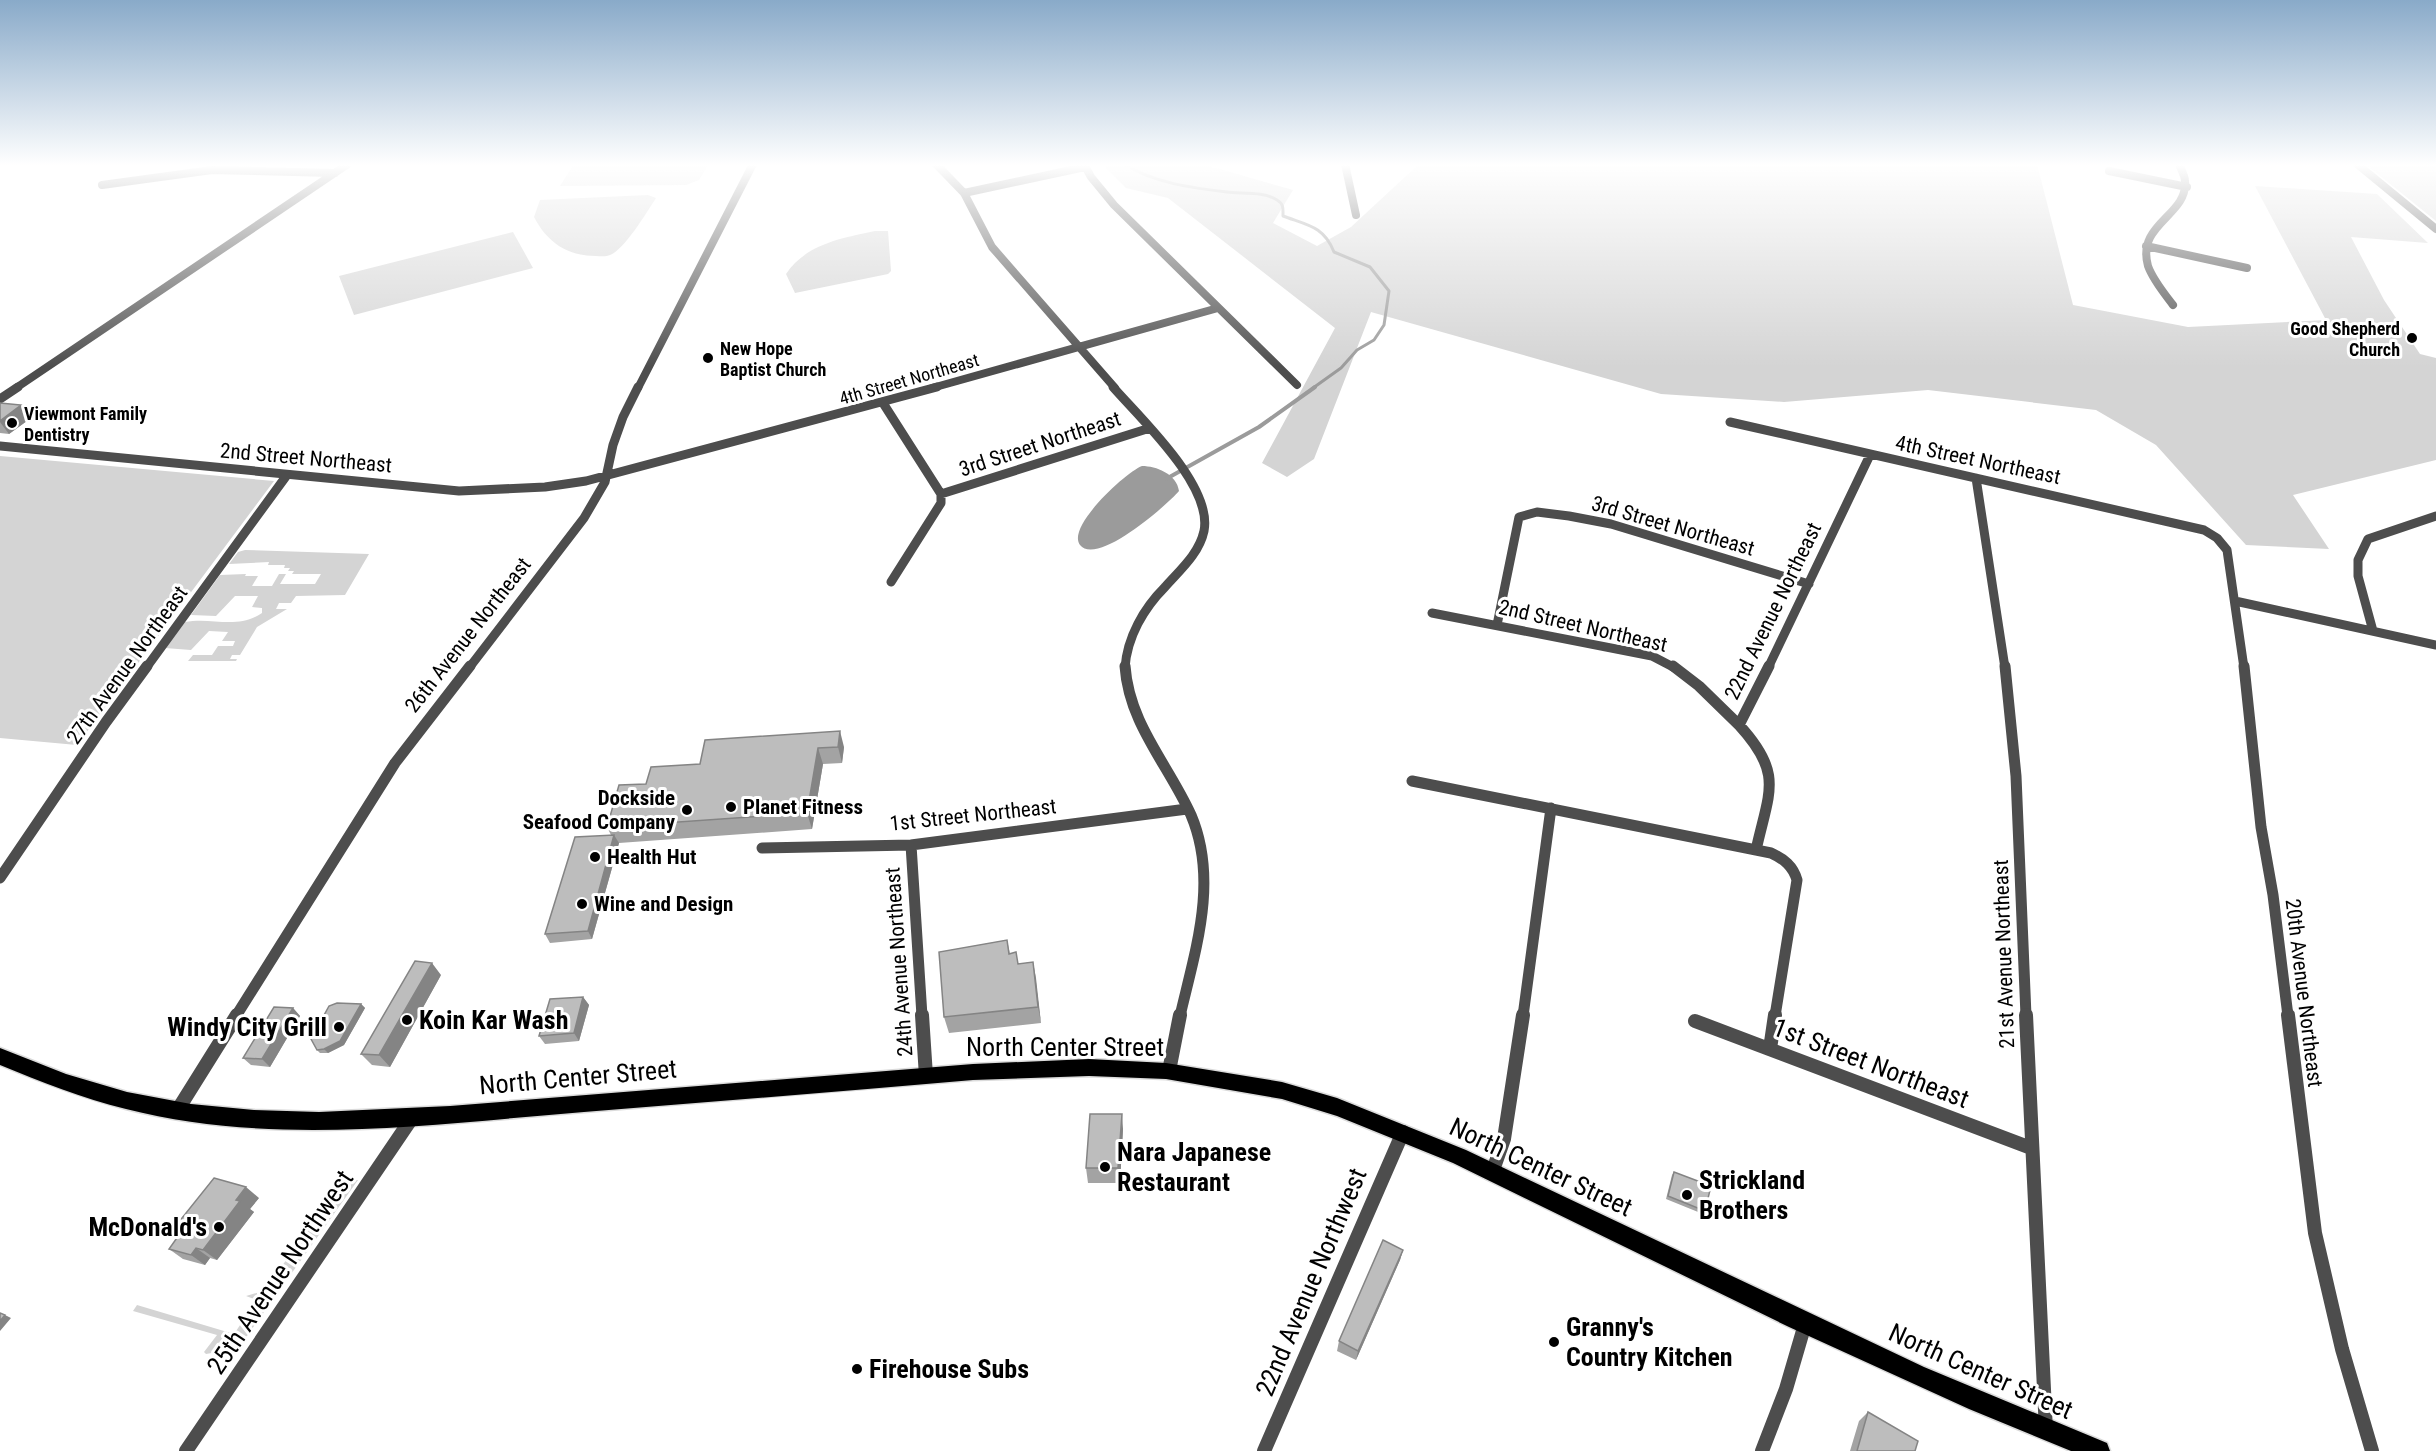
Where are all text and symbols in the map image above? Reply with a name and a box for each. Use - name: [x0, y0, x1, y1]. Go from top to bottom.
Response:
- place label: Good Shepherd Church: [2290, 318, 2400, 360]
- marker: Good Shepherd Church: [2405, 331, 2419, 345]
- place label: New Hope Baptist Church: [720, 338, 826, 380]
- street label: 4th Street Northeast: [837, 349, 981, 409]
- marker: New Hope Baptist Church: [701, 351, 715, 365]
- place label: Viewmont Family Dentistry: [24, 403, 147, 445]
- street label: 3rd Street Northeast: [956, 407, 1124, 481]
- marker: Viewmont Family Dentistry: [5, 416, 19, 430]
- street label: 4th Street Northeast: [1893, 431, 2063, 489]
- street label: 2nd Street Northeast: [219, 439, 393, 477]
- street label: 3rd Street Northeast: [1589, 491, 1757, 561]
- street label: 22nd Avenue Northeast: [1720, 519, 1826, 703]
- street label: 26th Avenue Northeast: [400, 553, 536, 717]
- street label: 27th Avenue Northeast: [62, 581, 192, 749]
- street label: 2nd Street Northeast: [1496, 595, 1670, 657]
- place label: Dockside Seafood Company: [523, 786, 676, 834]
- street label: 1st Street Northeast: [888, 794, 1058, 836]
- place label: Planet Fitness: [743, 795, 863, 819]
- marker: Planet Fitness: [724, 800, 738, 814]
- marker: Dockside Seafood Company: [680, 803, 694, 817]
- place label: Health Hut: [607, 845, 696, 869]
- marker: Health Hut: [588, 850, 602, 864]
- street label: 21st Avenue Northeast: [1989, 859, 2019, 1049]
- street label: 24th Avenue Northeast: [880, 867, 918, 1057]
- place label: Wine and Design: [594, 892, 733, 916]
- marker: Wine and Design: [575, 897, 589, 911]
- street label: 20th Avenue Northeast: [2281, 897, 2327, 1089]
- place label: Koin Kar Wash: [419, 1005, 568, 1035]
- place label: Windy City Grill: [167, 1012, 327, 1042]
- street label: 1st Street Northeast: [1769, 1012, 1973, 1114]
- marker: Koin Kar Wash: [400, 1013, 414, 1027]
- marker: Windy City Grill: [332, 1020, 346, 1034]
- street label: North Center Street: [966, 1032, 1164, 1062]
- street label: North Center Street: [478, 1053, 678, 1101]
- street label: North Center Street: [1445, 1112, 1637, 1222]
- place label: Nara Japanese Restaurant: [1117, 1137, 1271, 1197]
- marker: Nara Japanese Restaurant: [1098, 1160, 1112, 1174]
- street label: 25th Avenue Northwest: [201, 1164, 359, 1380]
- street label: 22nd Avenue Northwest: [1249, 1164, 1373, 1400]
- place label: Strickland Brothers: [1699, 1165, 1805, 1225]
- marker: Strickland Brothers: [1680, 1188, 1694, 1202]
- place label: McDonald's: [88, 1212, 207, 1242]
- marker: McDonald's: [212, 1220, 226, 1234]
- place label: Granny's Country Kitchen: [1566, 1312, 1733, 1372]
- street label: North Center Street: [1884, 1317, 2078, 1425]
- marker: Granny's Country Kitchen: [1547, 1335, 1561, 1349]
- place label: Firehouse Subs: [869, 1354, 1029, 1384]
- marker: Firehouse Subs: [850, 1362, 864, 1376]

